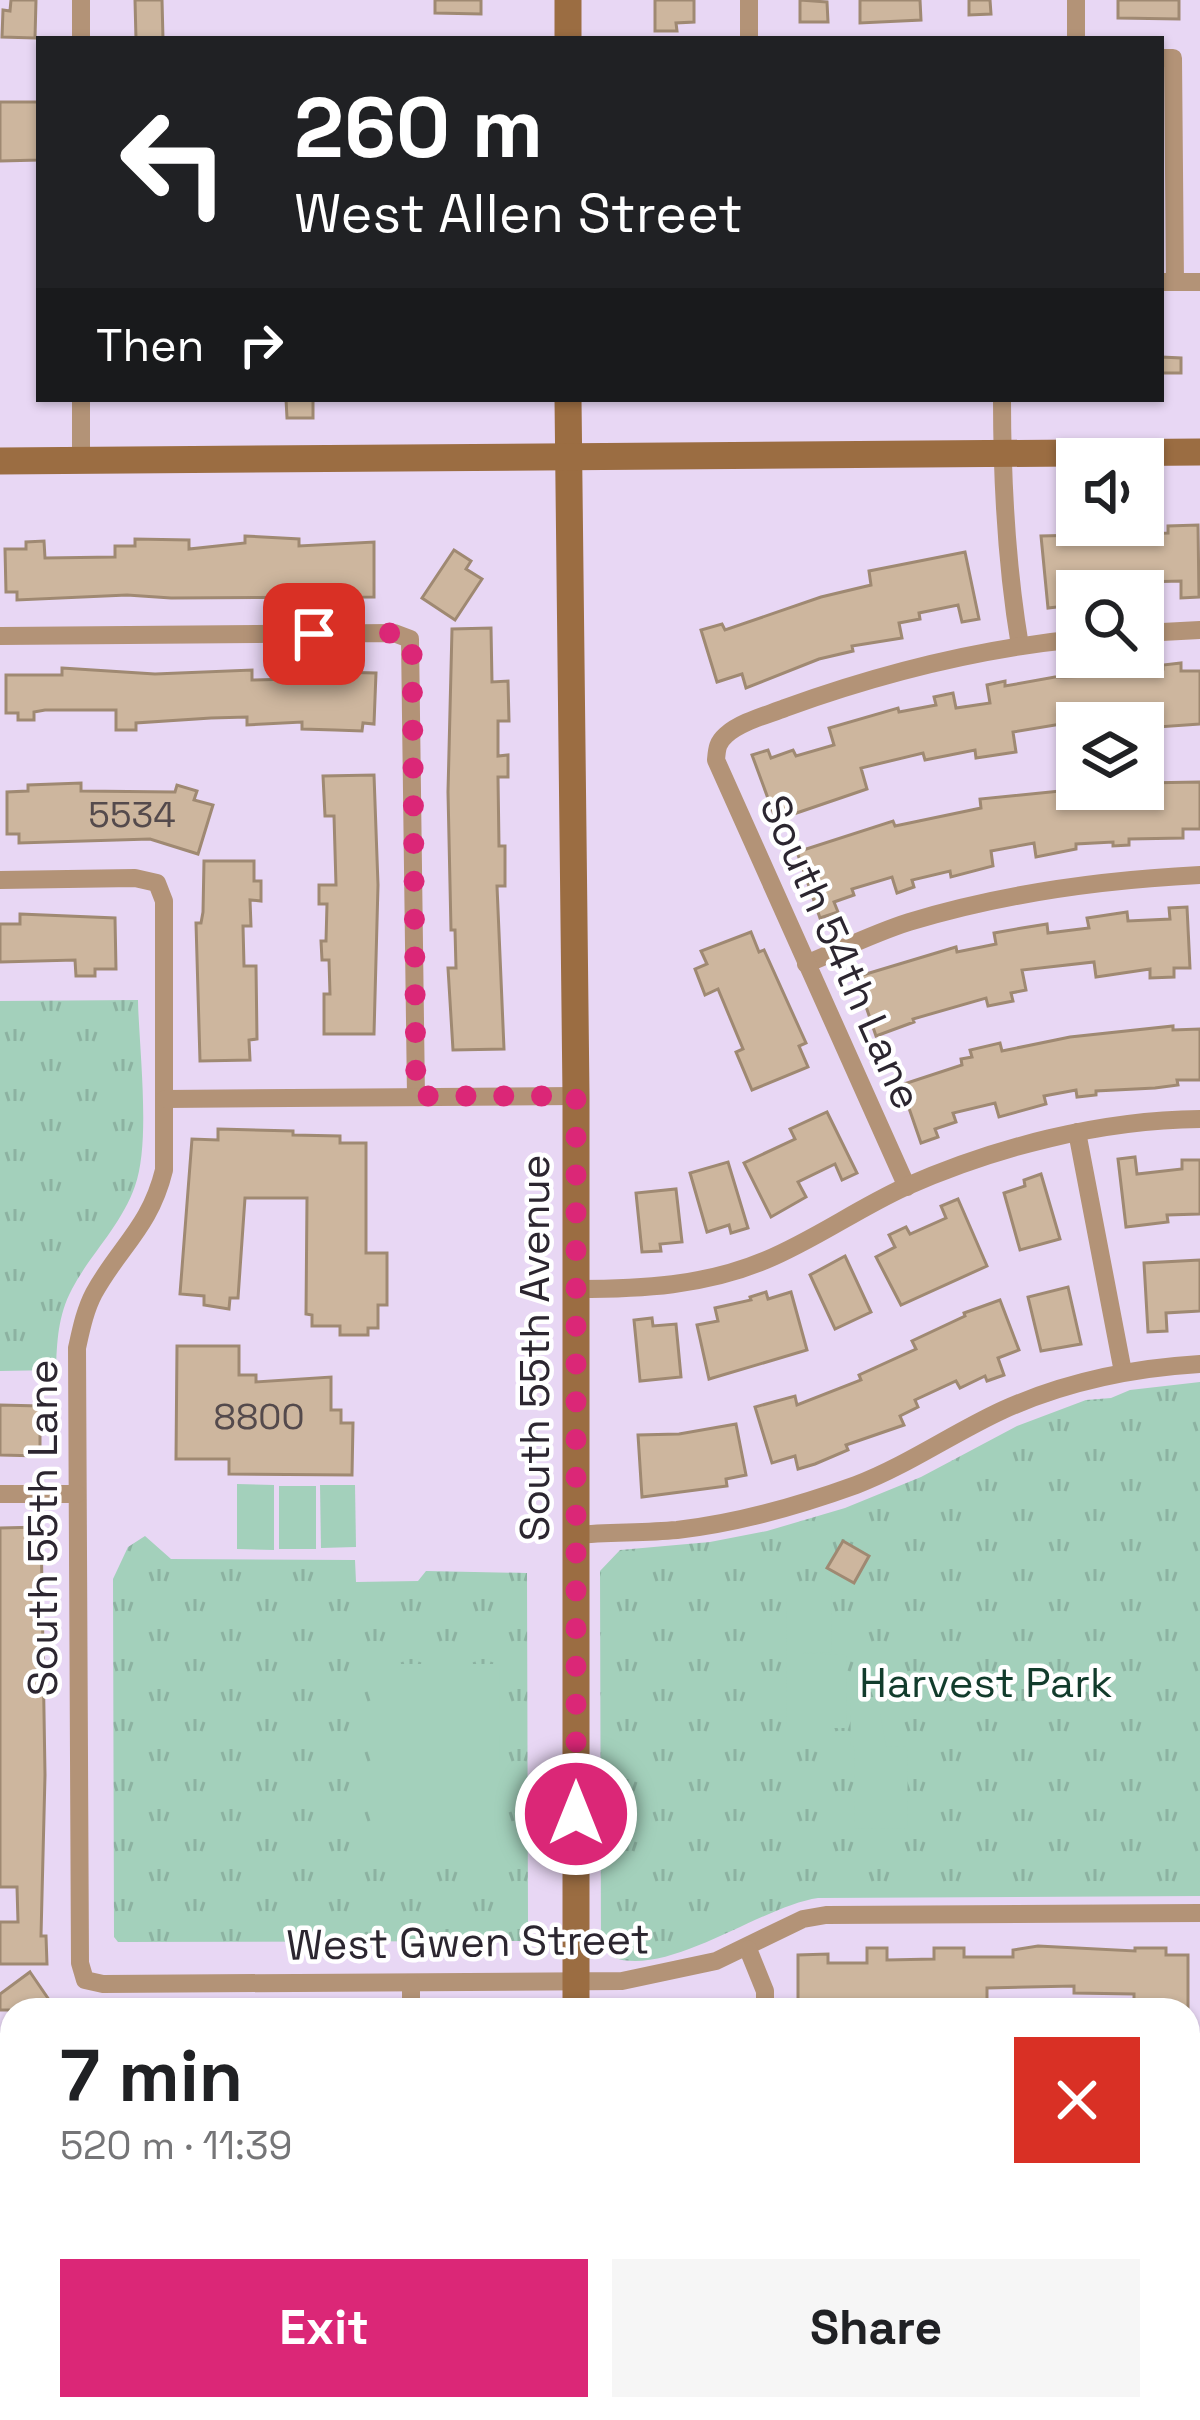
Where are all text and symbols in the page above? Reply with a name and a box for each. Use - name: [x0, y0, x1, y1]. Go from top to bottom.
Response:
- text: 260 m: [294, 74, 543, 182]
- icon: left: [96, 84, 252, 240]
- text: West Allen Street: [294, 179, 743, 248]
- icon: right: [228, 312, 294, 378]
- text: Then: [96, 317, 204, 374]
- map controls: [1056, 438, 1164, 810]
- button: sound: [1056, 438, 1164, 546]
- button: search: [1056, 570, 1164, 678]
- pin: [263, 583, 365, 685]
- icon: arrive: [281, 601, 347, 667]
- button: layers: [1056, 702, 1164, 810]
- street label: South 54th Lane: [748, 787, 934, 1117]
- house number: 5534: [88, 792, 176, 838]
- street label: South 55th Avenue: [508, 1154, 561, 1542]
- street label: South 55th Lane: [16, 1359, 69, 1697]
- house number: 8800: [213, 1394, 305, 1440]
- park label: Harvest Park: [859, 1656, 1113, 1709]
- position arrow: [513, 1751, 639, 1877]
- street label: West Gwen Street: [286, 1912, 650, 1972]
- text: 7 min: [60, 2030, 243, 2122]
- button: close: [1014, 2037, 1140, 2163]
- text: 520 m · 11:39: [60, 2121, 292, 2170]
- button: Exit: [60, 2259, 588, 2397]
- button: Share: [612, 2259, 1140, 2397]

